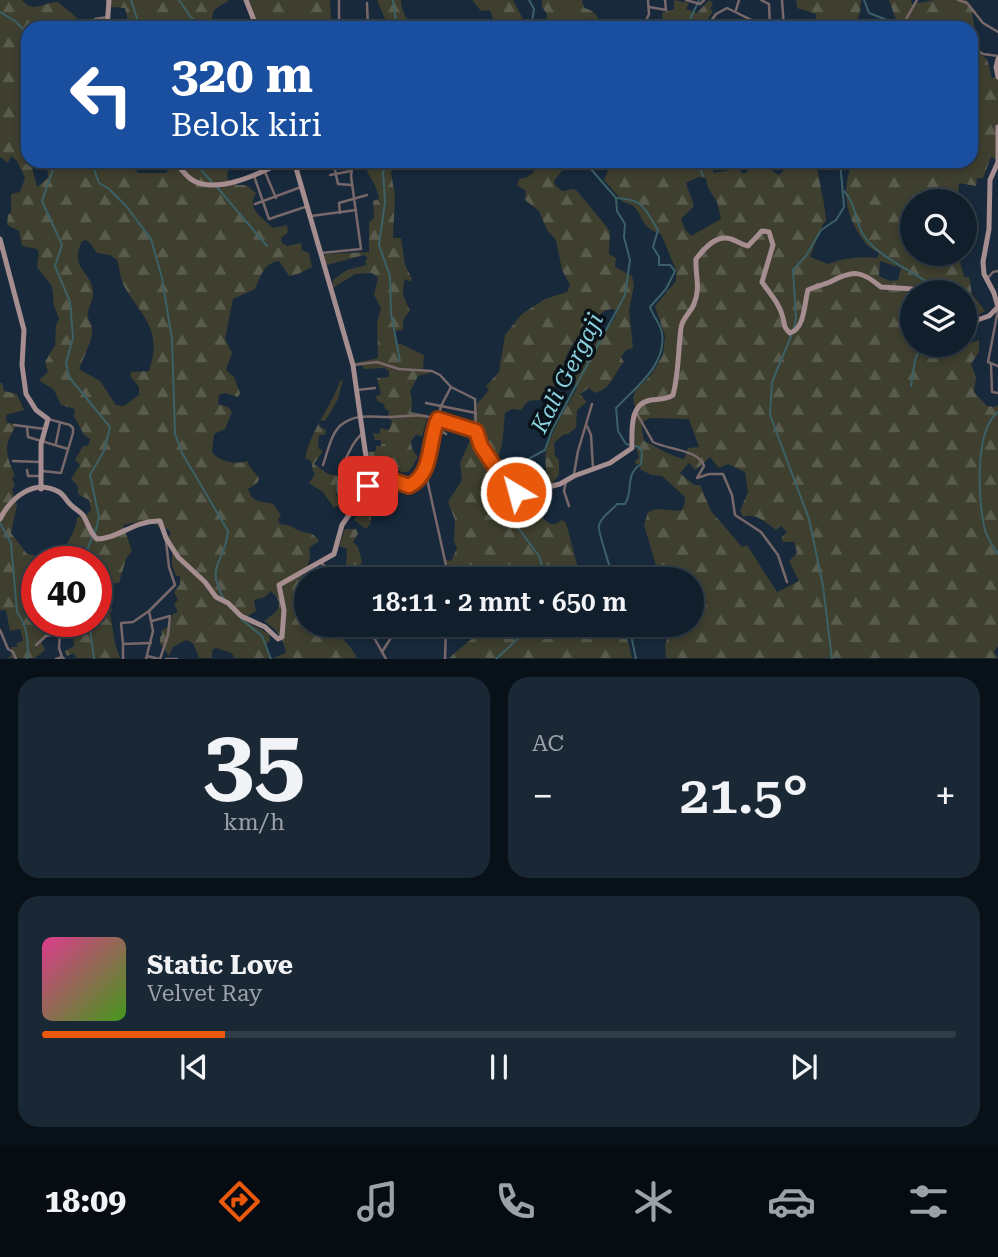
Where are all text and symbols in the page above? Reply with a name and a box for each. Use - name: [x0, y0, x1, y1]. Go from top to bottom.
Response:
- text: 320 m: [171, 47, 313, 104]
- icon: left: [56, 49, 147, 140]
- text: Belok kiri: [171, 106, 322, 144]
- map controls: [900, 189, 977, 357]
- button: search: [900, 189, 977, 266]
- button: layers: [900, 280, 977, 357]
- water label: Kali Gergaji: [525, 309, 609, 438]
- position arrow: [479, 455, 553, 529]
- pin: [338, 456, 398, 516]
- icon: arrive: [349, 467, 387, 505]
- speed limit sign: 40: [21, 546, 112, 637]
- text: 18:11 · 2 mnt · 650 m: [371, 587, 627, 617]
- text: 35: [203, 710, 305, 816]
- text: AC: [532, 730, 564, 757]
- text: 21.5°: [680, 765, 808, 826]
- text: −: [532, 774, 553, 818]
- text: +: [935, 774, 956, 818]
- text: km/h: [223, 809, 285, 836]
- text: Static Love: [147, 950, 293, 980]
- text: Velvet Ray: [147, 980, 262, 1007]
- icon: previous: [175, 1048, 213, 1086]
- icon: pause: [480, 1048, 518, 1086]
- icon: next: [785, 1048, 823, 1086]
- icon: directions: [215, 1177, 264, 1226]
- icon: music: [353, 1177, 402, 1226]
- icon: phone: [491, 1177, 540, 1226]
- icon: climate: [629, 1177, 678, 1226]
- icon: car: [767, 1177, 816, 1226]
- icon: filters: [904, 1177, 953, 1226]
- text: 18:09: [44, 1182, 126, 1220]

